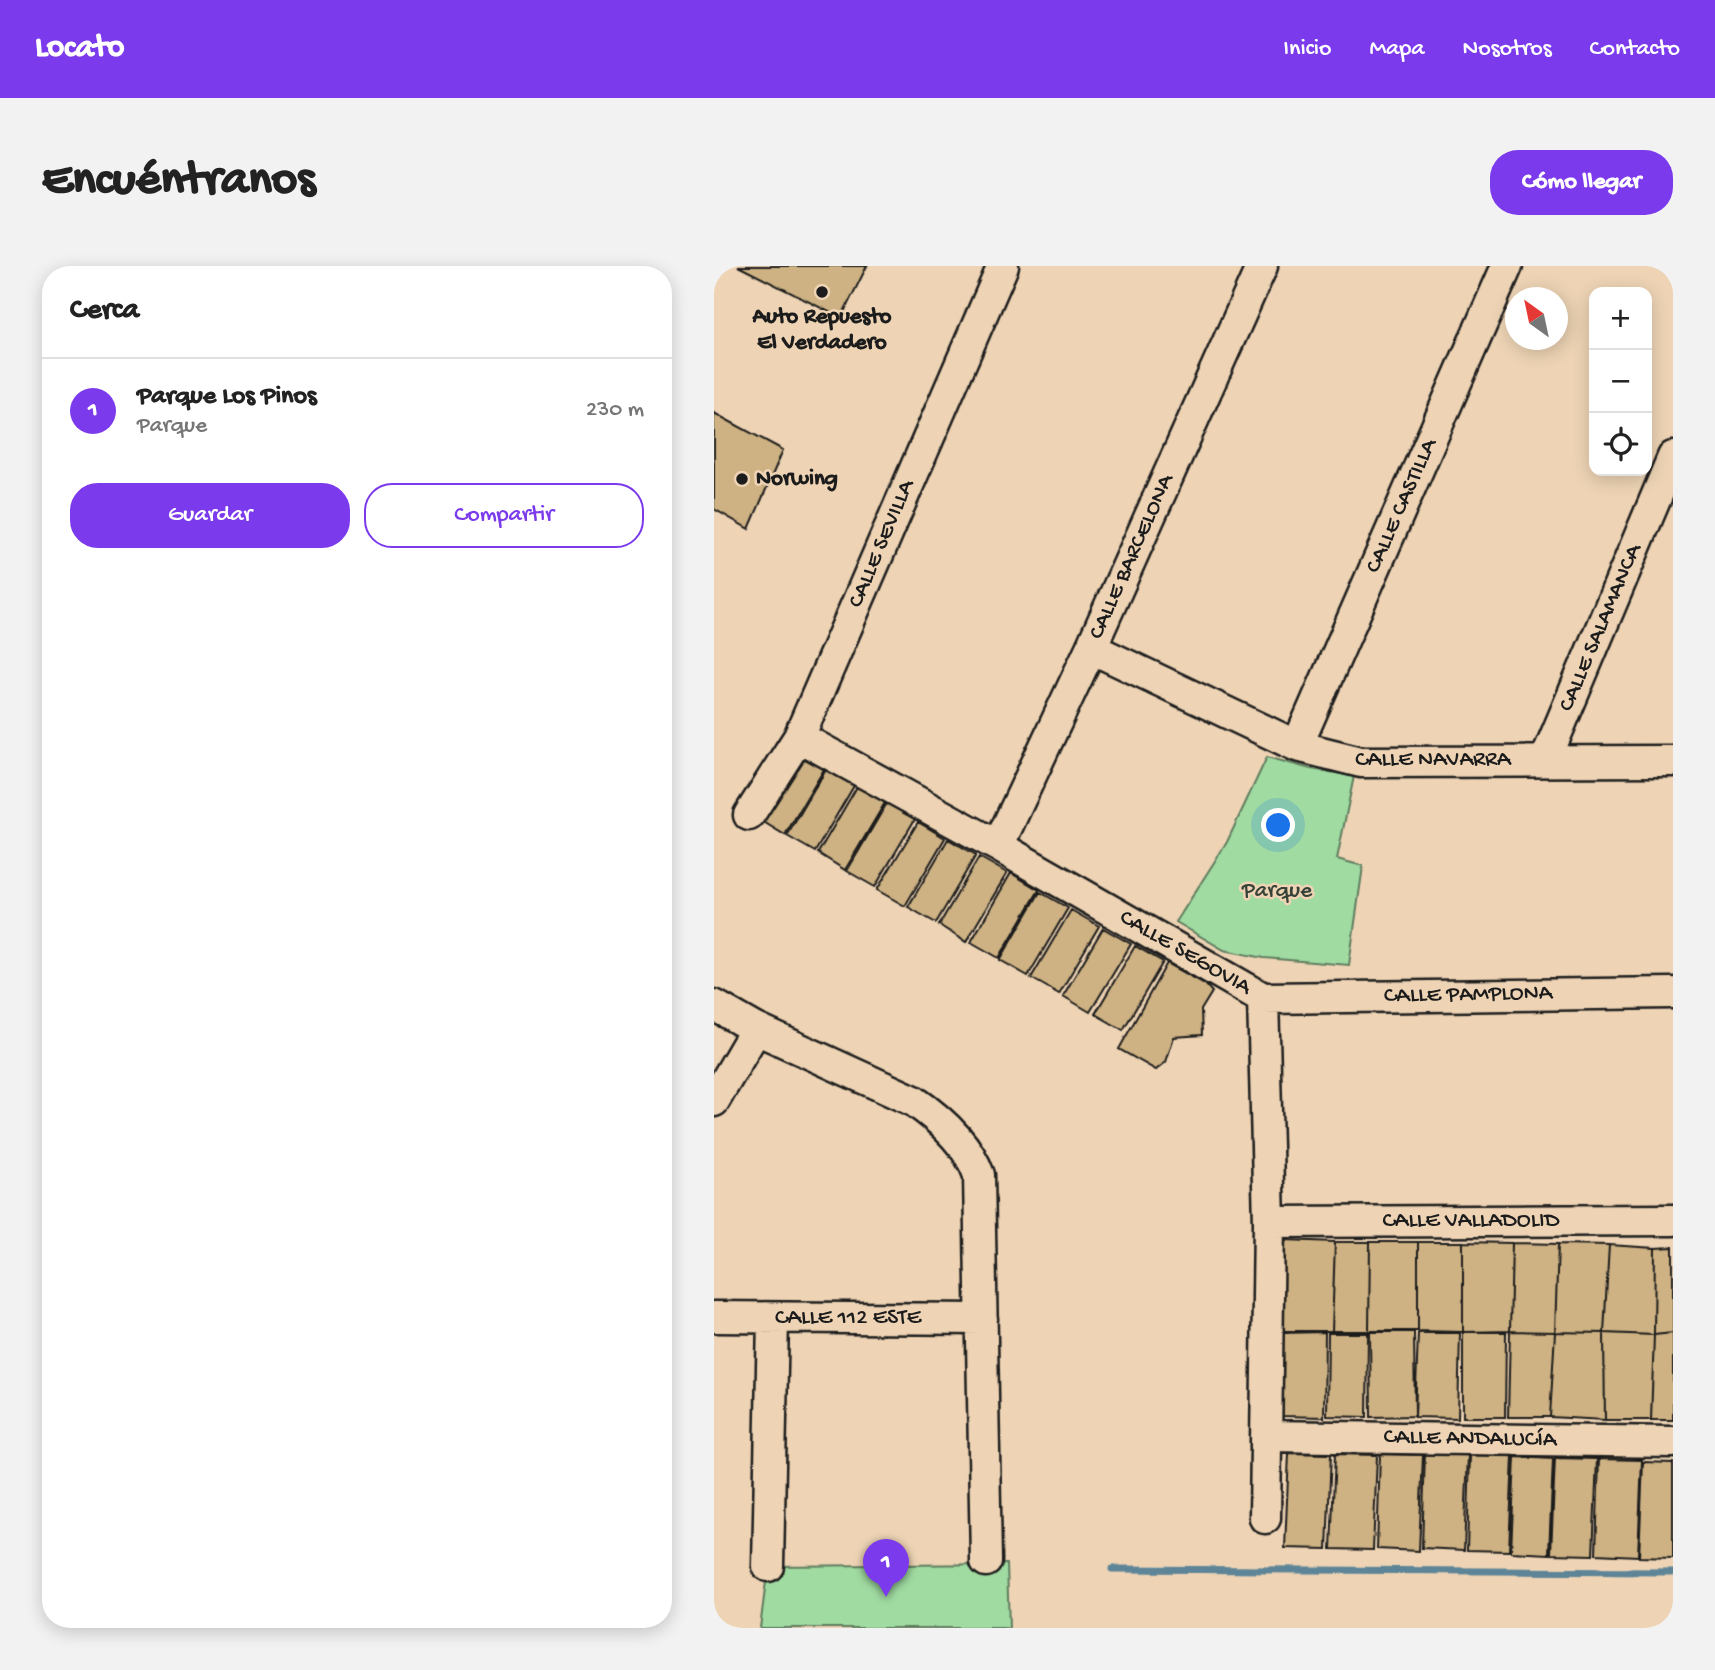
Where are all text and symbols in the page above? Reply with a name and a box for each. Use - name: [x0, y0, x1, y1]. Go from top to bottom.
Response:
- text: Locato: [35, 30, 124, 68]
- text: Inicio: [1283, 35, 1331, 64]
- text: Mapa: [1369, 35, 1425, 64]
- text: Nosotros: [1463, 35, 1552, 64]
- text: Contacto: [1590, 35, 1680, 64]
- button: Cómo llegar: [1490, 150, 1673, 215]
- text: Encuéntranos: [42, 153, 315, 211]
- marker: Auto Repuesto El Verdadero: [814, 284, 830, 300]
- north arrow: [1505, 287, 1568, 350]
- map controls: [1589, 287, 1652, 476]
- button: +: [1589, 287, 1652, 350]
- text: Cerca: [70, 294, 139, 329]
- place label: Auto Repuesto El Verdadero: [752, 304, 891, 357]
- button: −: [1589, 350, 1652, 413]
- text: Parque Los Pinos: [137, 382, 316, 413]
- text: 1: [88, 397, 98, 424]
- text: 230 m: [586, 397, 644, 424]
- text: Parque: [137, 413, 207, 440]
- button: locate: [1589, 413, 1652, 476]
- street label: CALLE CASTILLA: [1360, 433, 1444, 577]
- place label: Norwing: [756, 466, 838, 493]
- street label: CALLE BARCELONA: [1084, 469, 1181, 644]
- marker: Norwing: [734, 471, 750, 487]
- street label: CALLE SEVILLA: [843, 475, 922, 612]
- button: Guardar: [70, 483, 350, 548]
- button: Compartir: [364, 483, 644, 548]
- street label: CALLE SALAMANCA: [1554, 539, 1649, 716]
- street label: CALLE NAVARRA: [1355, 747, 1512, 774]
- your location: [1261, 808, 1295, 842]
- park label: Parque: [1241, 878, 1313, 905]
- street label: CALLE SEGOVIA: [1114, 904, 1257, 1002]
- street label: CALLE PAMPLONA: [1384, 980, 1554, 1010]
- street label: CALLE VALLADOLID: [1382, 1208, 1561, 1235]
- street label: CALLE 112 ESTE: [775, 1305, 923, 1332]
- street label: CALLE ANDALUCÍA: [1383, 1424, 1558, 1454]
- pin: 1: [863, 1539, 909, 1597]

